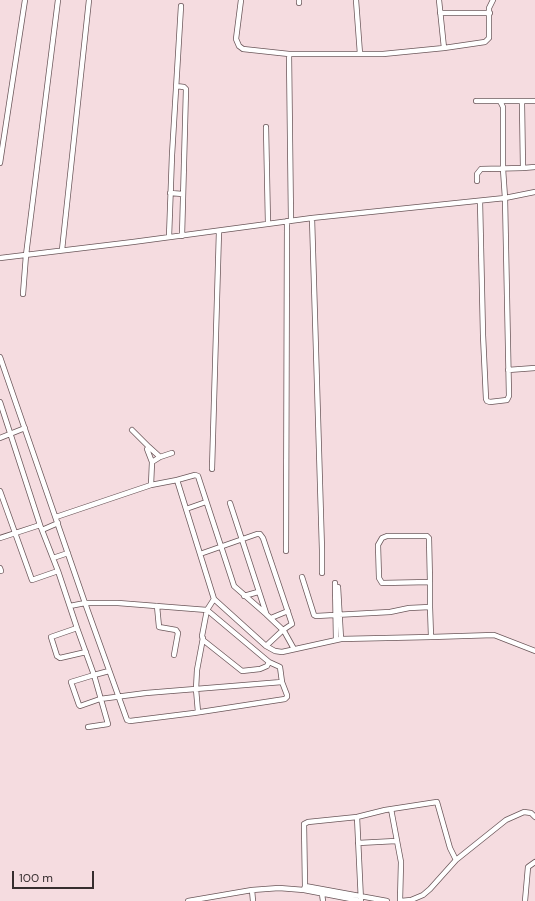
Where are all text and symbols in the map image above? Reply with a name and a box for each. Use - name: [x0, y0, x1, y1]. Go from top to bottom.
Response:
- scale bar: [14, 863, 96, 889]
- text: 100 m: [19, 870, 53, 886]

